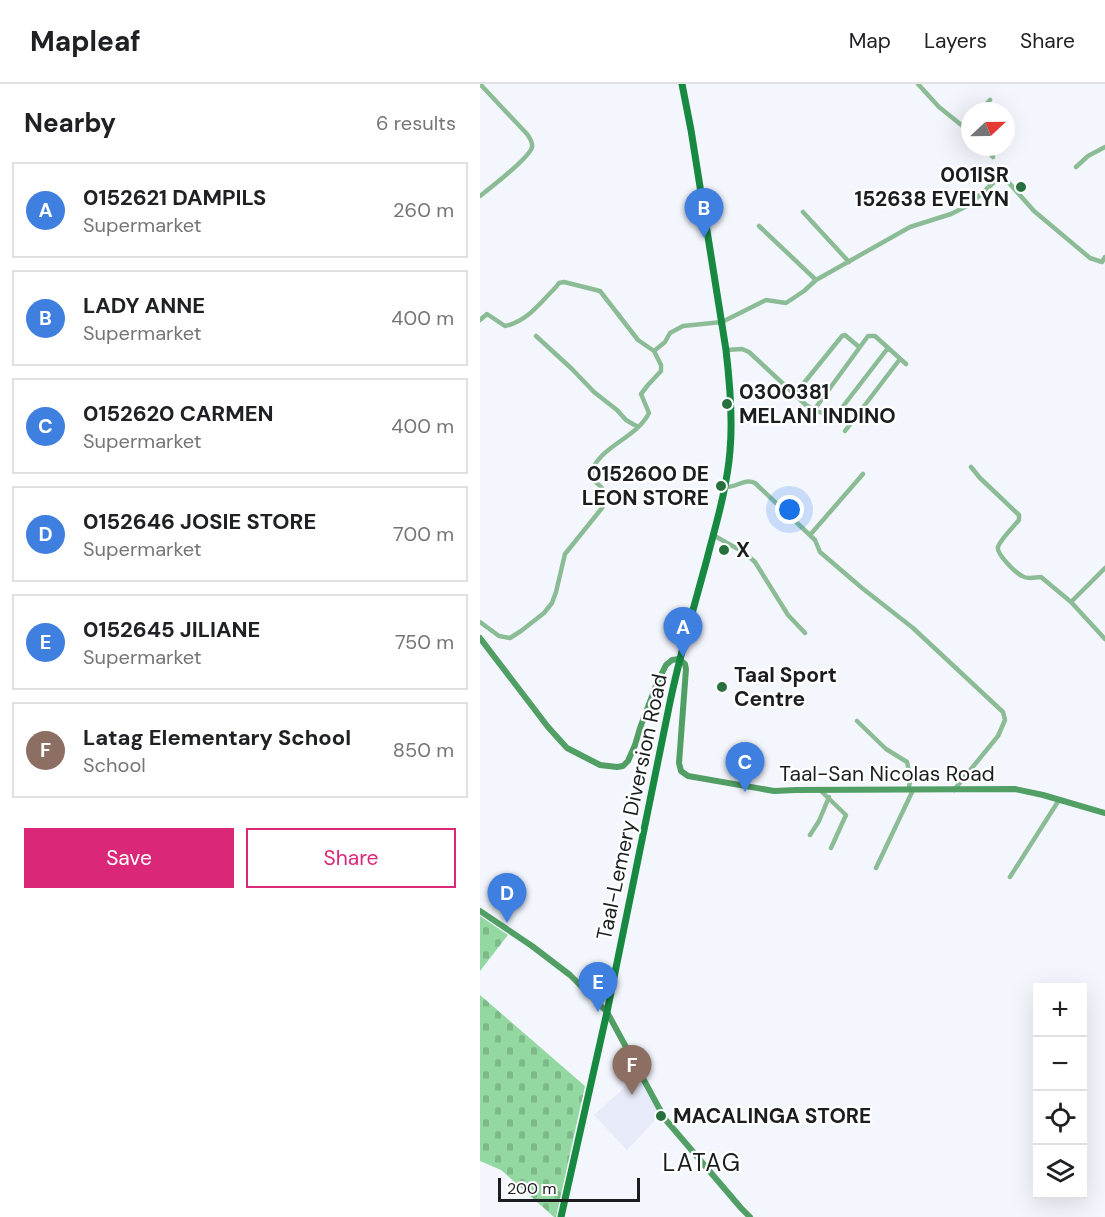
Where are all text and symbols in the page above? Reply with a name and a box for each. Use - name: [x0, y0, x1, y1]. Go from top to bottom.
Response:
- text: Mapleaf: [30, 23, 141, 60]
- text: Map: [849, 27, 891, 55]
- text: Layers: [924, 27, 987, 55]
- text: Share: [1020, 27, 1075, 55]
- north arrow: [961, 102, 1015, 156]
- text: Nearby: [24, 106, 116, 140]
- text: 6 results: [376, 110, 456, 136]
- place label: 001ISR 152638 EVELYN: [855, 161, 1009, 213]
- marker: 001ISR 152638 EVELYN: [1014, 180, 1028, 194]
- text: 0152621 DAMPILS: [83, 183, 266, 212]
- pin: B: [684, 188, 724, 238]
- text: A: [38, 197, 53, 223]
- text: 260 m: [393, 197, 454, 223]
- text: Supermarket: [83, 212, 202, 238]
- text: LADY ANNE: [83, 291, 205, 320]
- text: B: [39, 305, 52, 331]
- text: 400 m: [391, 305, 454, 331]
- text: Supermarket: [83, 320, 202, 346]
- place label: 0300381 MELANI INDINO: [739, 378, 896, 430]
- marker: 0300381 MELANI INDINO: [720, 397, 734, 411]
- text: 0152620 CARMEN: [83, 399, 274, 428]
- text: C: [38, 413, 53, 439]
- text: 400 m: [391, 413, 454, 439]
- text: Supermarket: [83, 428, 202, 454]
- place label: 0152600 DE LEON STORE: [582, 460, 709, 512]
- marker: 0152600 DE LEON STORE: [714, 479, 728, 493]
- your location: [775, 495, 804, 524]
- text: 0152646 JOSIE STORE: [83, 507, 316, 536]
- text: D: [38, 521, 53, 547]
- text: 700 m: [393, 521, 454, 547]
- text: Supermarket: [83, 536, 202, 562]
- place label: X: [736, 536, 750, 564]
- marker: X: [717, 543, 731, 557]
- pin: A: [664, 608, 702, 657]
- text: 0152645 JILIANE: [83, 615, 260, 644]
- text: E: [40, 629, 51, 655]
- text: 750 m: [395, 629, 454, 655]
- text: Supermarket: [83, 644, 202, 670]
- place label: Taal Sport Centre: [734, 661, 837, 713]
- street label: Taal-Lemery Diversion Road: [590, 671, 674, 943]
- marker: Taal Sport Centre: [715, 680, 729, 694]
- text: Latag Elementary School: [83, 723, 351, 752]
- text: F: [40, 737, 51, 763]
- text: 850 m: [393, 737, 454, 763]
- pin: C: [726, 742, 764, 792]
- text: School: [83, 752, 146, 778]
- street label: Taal-San Nicolas Road: [779, 760, 995, 788]
- button: Save: [24, 828, 234, 888]
- button: Share: [246, 828, 456, 888]
- pin: D: [488, 874, 526, 923]
- pin: E: [578, 962, 618, 1012]
- map controls: [1033, 983, 1087, 1199]
- button: +: [1033, 983, 1087, 1037]
- button: −: [1033, 1037, 1087, 1091]
- pin: F: [612, 1046, 652, 1095]
- button: locate: [1033, 1091, 1087, 1145]
- place label: MACALINGA STORE: [673, 1102, 871, 1130]
- marker: MACALINGA STORE: [654, 1109, 668, 1123]
- button: layers: [1033, 1145, 1087, 1199]
- district label: LATAG: [663, 1147, 741, 1178]
- scale bar: [498, 1175, 640, 1202]
- text: 200 m: [507, 1178, 556, 1199]

